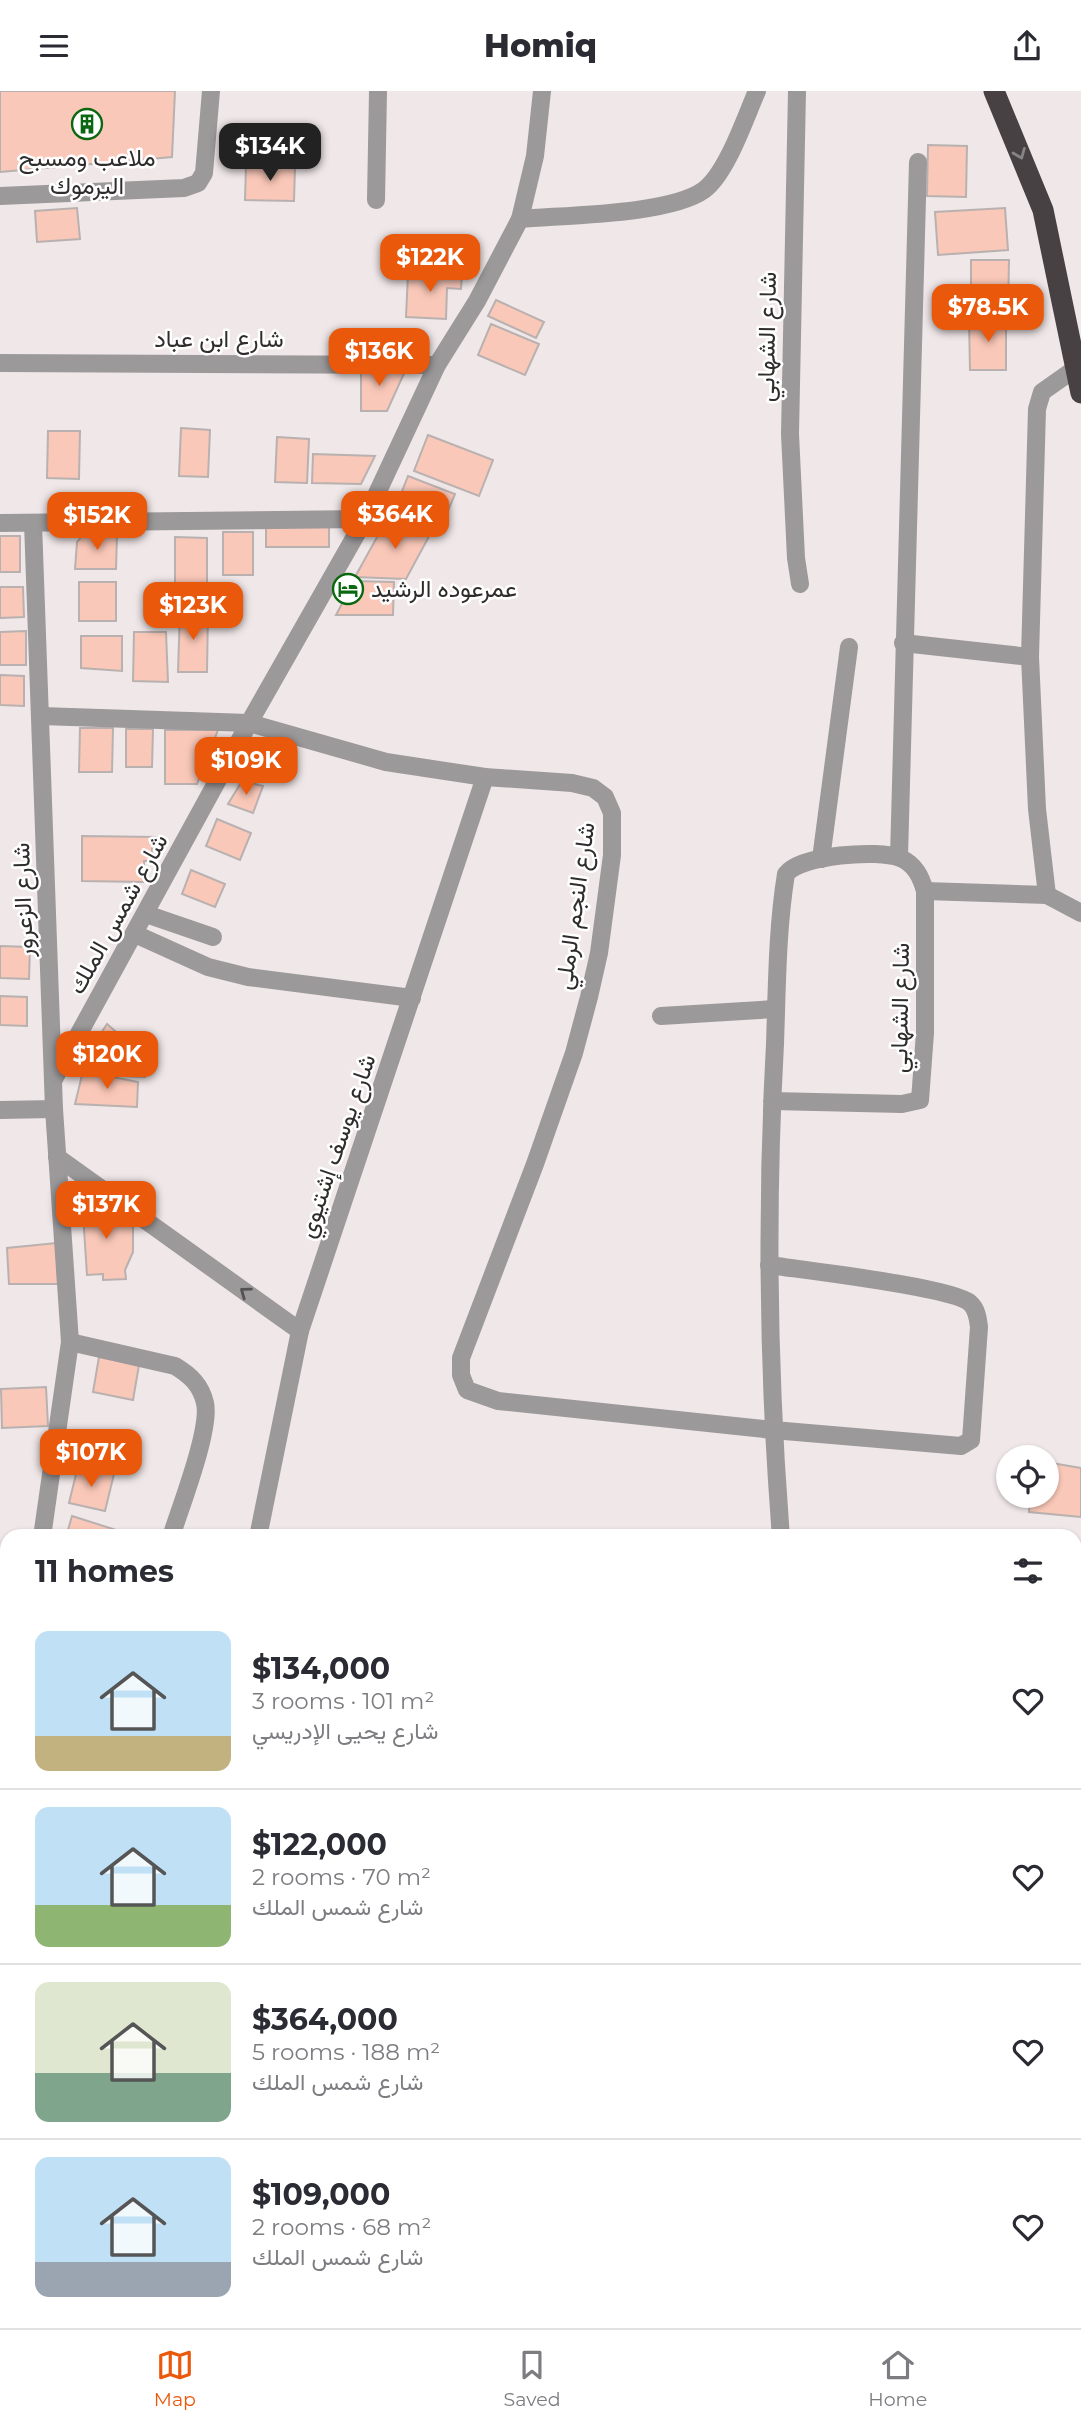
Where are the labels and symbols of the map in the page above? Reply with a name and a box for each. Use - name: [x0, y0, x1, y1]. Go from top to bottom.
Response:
- building icon: ملاعب ومسبح اليرموك: [70, 107, 104, 141]
- pin: $134K: [221, 123, 319, 183]
- place label: ملاعب ومسبح اليرموك: [19, 143, 155, 201]
- one-way arrow: [1012, 148, 1026, 160]
- pin: $122K: [381, 235, 479, 294]
- street label: شارع الشهابي: [751, 272, 787, 403]
- pin: $78.5K: [931, 285, 1045, 344]
- street label: شارع ابن عباد: [154, 324, 284, 355]
- pin: $136K: [330, 329, 428, 388]
- pin: $364K: [346, 491, 444, 551]
- pin: $152K: [48, 493, 146, 552]
- hotel icon: عمرعوده الرشيد: [331, 572, 365, 606]
- place label: عمرعوده الرشيد: [371, 574, 517, 604]
- pin: $123K: [144, 582, 242, 642]
- pin: $109K: [197, 737, 295, 797]
- street label: شارع النجم الرملي: [548, 820, 606, 992]
- street label: شارع شمس الملك: [62, 828, 175, 1000]
- street label: شارع الزعرور: [6, 842, 41, 959]
- street label: شارع الشهابي: [884, 943, 920, 1074]
- pin: $120K: [58, 1031, 156, 1091]
- street label: شارع يوسف إشتيوي: [292, 1050, 386, 1243]
- pin: $137K: [57, 1181, 155, 1241]
- one-way arrow: [240, 1287, 252, 1300]
- pin: $107K: [42, 1429, 140, 1489]

